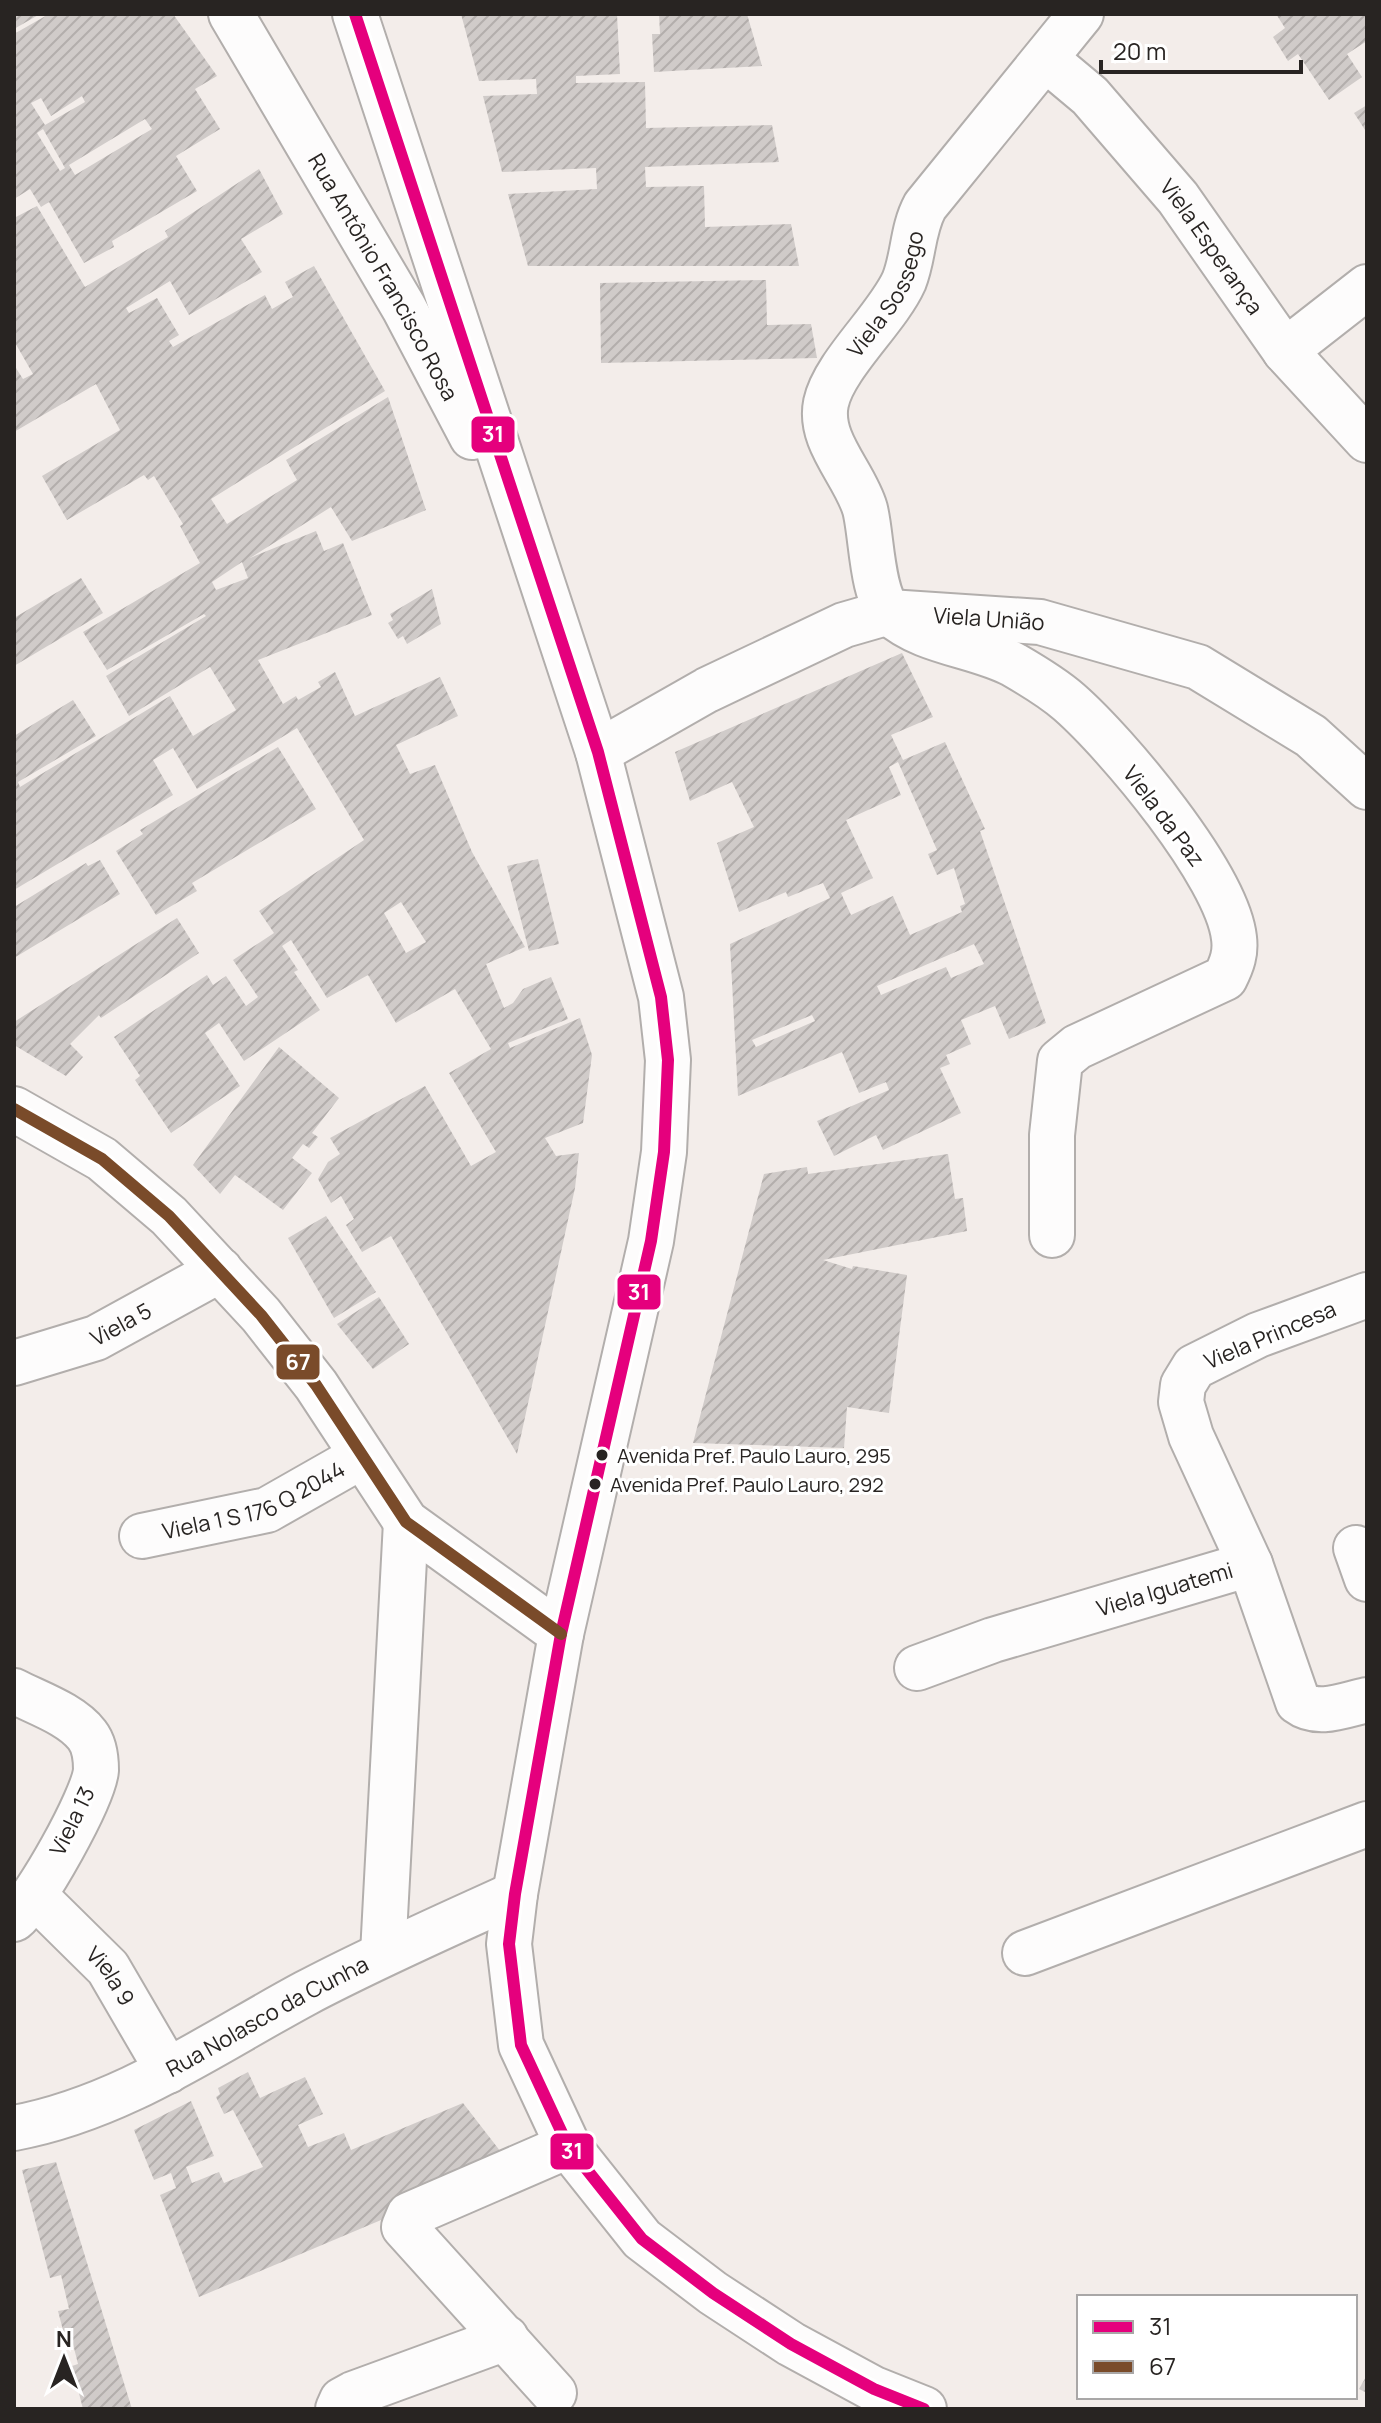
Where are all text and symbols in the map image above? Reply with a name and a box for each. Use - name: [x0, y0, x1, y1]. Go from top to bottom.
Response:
- scale bar: [1101, 24, 1301, 74]
- text: 20 m: [1113, 34, 1166, 67]
- street label: Rua Antônio Francisco Rosa: [301, 148, 465, 406]
- street label: Viela Esperança: [1153, 173, 1270, 321]
- street label: Viela Sossego: [840, 228, 930, 363]
- line badge: 31: [470, 415, 516, 454]
- text: 31: [482, 419, 504, 449]
- street label: Viela União: [932, 600, 1046, 637]
- street label: Viela da Paz: [1116, 759, 1212, 873]
- line badge: 31: [616, 1273, 662, 1311]
- text: 31: [628, 1277, 650, 1307]
- street label: Viela Princesa: [1200, 1294, 1340, 1376]
- street label: Viela 5: [85, 1296, 157, 1353]
- line badge: 67: [275, 1343, 321, 1381]
- text: 67: [285, 1347, 311, 1377]
- place label: Avenida Pref. Paulo Lauro, 295: [617, 1442, 891, 1469]
- marker: Avenida Pref. Paulo Lauro, 295: [594, 1447, 610, 1463]
- street label: Viela 1 S 176 Q 2044: [160, 1454, 350, 1546]
- place label: Avenida Pref. Paulo Lauro, 292: [610, 1471, 884, 1498]
- marker: Avenida Pref. Paulo Lauro, 292: [587, 1476, 603, 1492]
- street label: Viela Iguatemi: [1093, 1555, 1236, 1624]
- street label: Viela 13: [42, 1781, 102, 1861]
- street label: Viela 9: [80, 1940, 142, 2011]
- street label: Rua Nolasco da Cunha: [161, 1949, 373, 2084]
- line badge: 31: [549, 2132, 595, 2171]
- text: 31: [561, 2136, 583, 2166]
- legend: [1077, 2295, 1357, 2399]
- text: 31: [1149, 2309, 1172, 2342]
- north arrow: [24, 2319, 104, 2399]
- text: N: [56, 2324, 72, 2354]
- text: 67: [1149, 2349, 1176, 2382]

